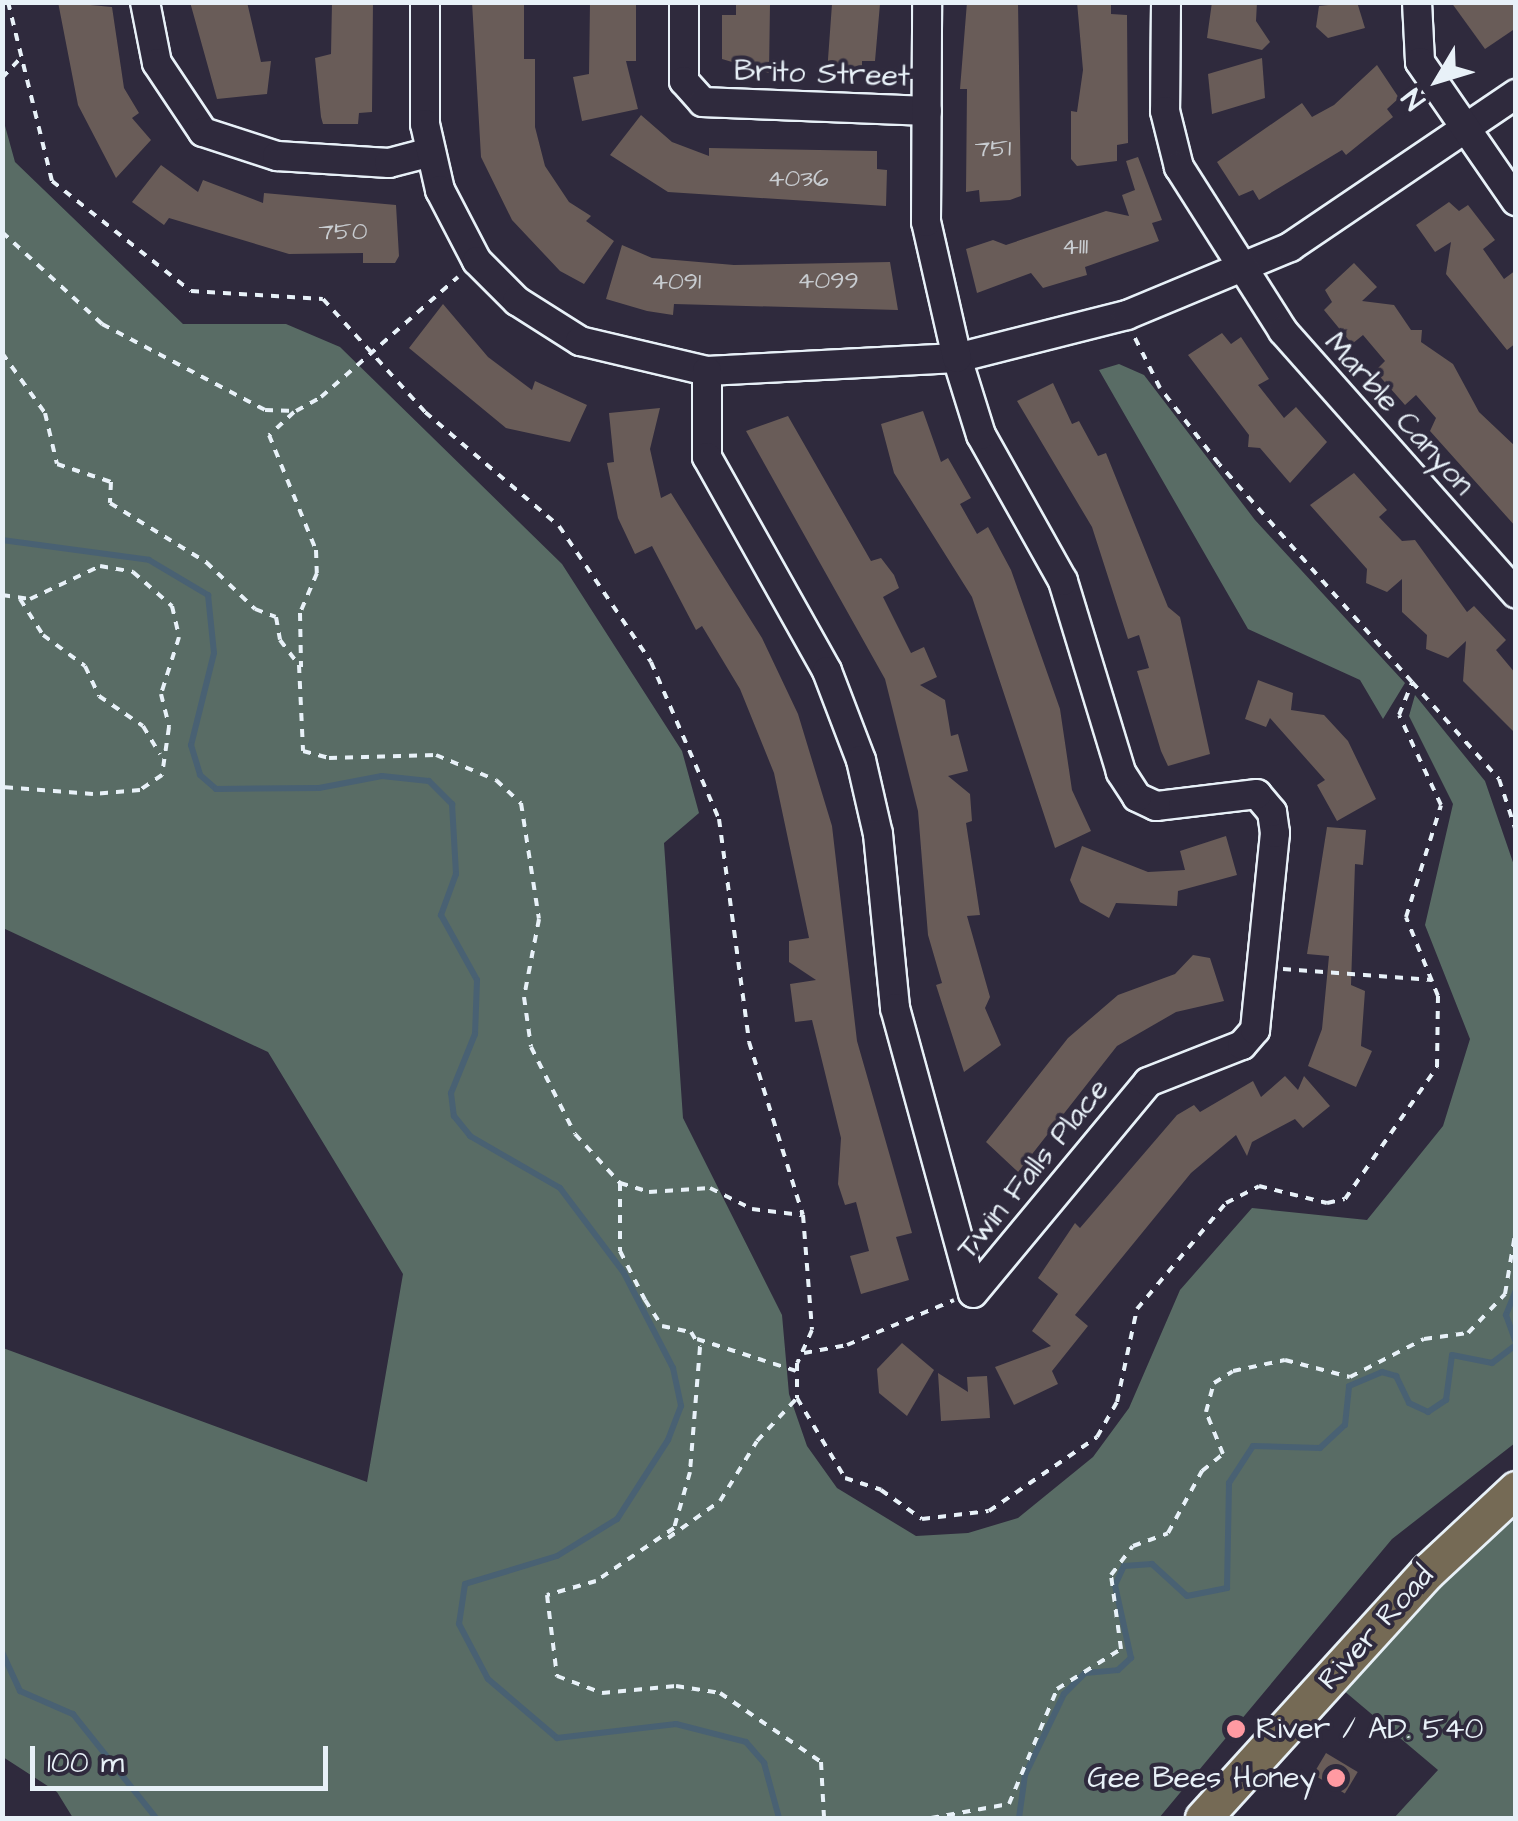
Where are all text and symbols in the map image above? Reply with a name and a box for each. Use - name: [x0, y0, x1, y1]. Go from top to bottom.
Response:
- north arrow: [1388, 30, 1488, 130]
- street label: Brito Street: [733, 53, 911, 95]
- text: N: [1393, 80, 1435, 118]
- house number: 751: [975, 134, 1011, 164]
- house number: 4036: [767, 164, 829, 194]
- house number: 750: [319, 217, 367, 247]
- house number: 4111: [1062, 232, 1088, 262]
- house number: 4099: [797, 266, 859, 296]
- house number: 4091: [651, 267, 701, 297]
- street label: Marble Canyon: [1317, 325, 1481, 503]
- street label: Twin Falls Place: [949, 1072, 1117, 1266]
- street label: River Road: [1311, 1558, 1441, 1698]
- place label: River / AD. 540: [1256, 1711, 1483, 1747]
- marker: River / AD. 540: [1225, 1718, 1247, 1740]
- scale bar: [35, 1726, 332, 1788]
- text: 100 m: [47, 1742, 124, 1784]
- place label: Gee Bees Honey: [1087, 1760, 1316, 1796]
- marker: Gee Bees Honey: [1325, 1767, 1347, 1789]

